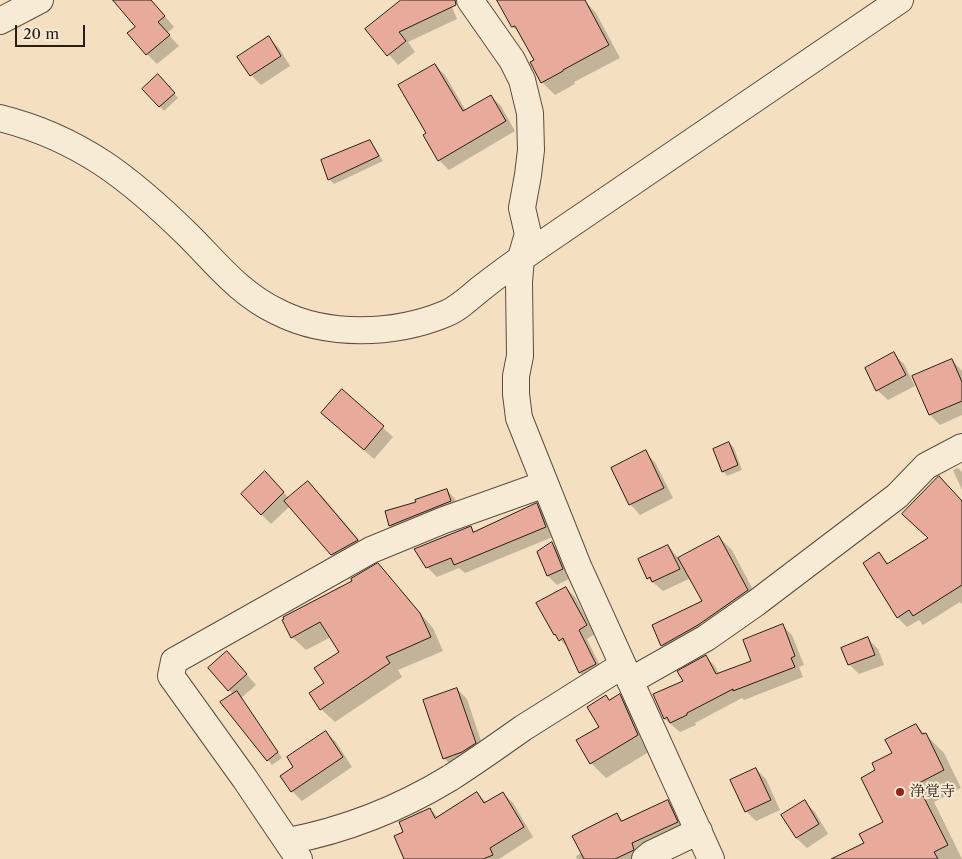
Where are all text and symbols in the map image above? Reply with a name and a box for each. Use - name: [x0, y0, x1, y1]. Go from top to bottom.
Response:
- scale bar: [18, 15, 88, 47]
- text: 20 m: [23, 24, 59, 43]
- place label: 浄覚寺: [910, 783, 955, 801]
- marker: 浄覚寺: [894, 786, 906, 798]

